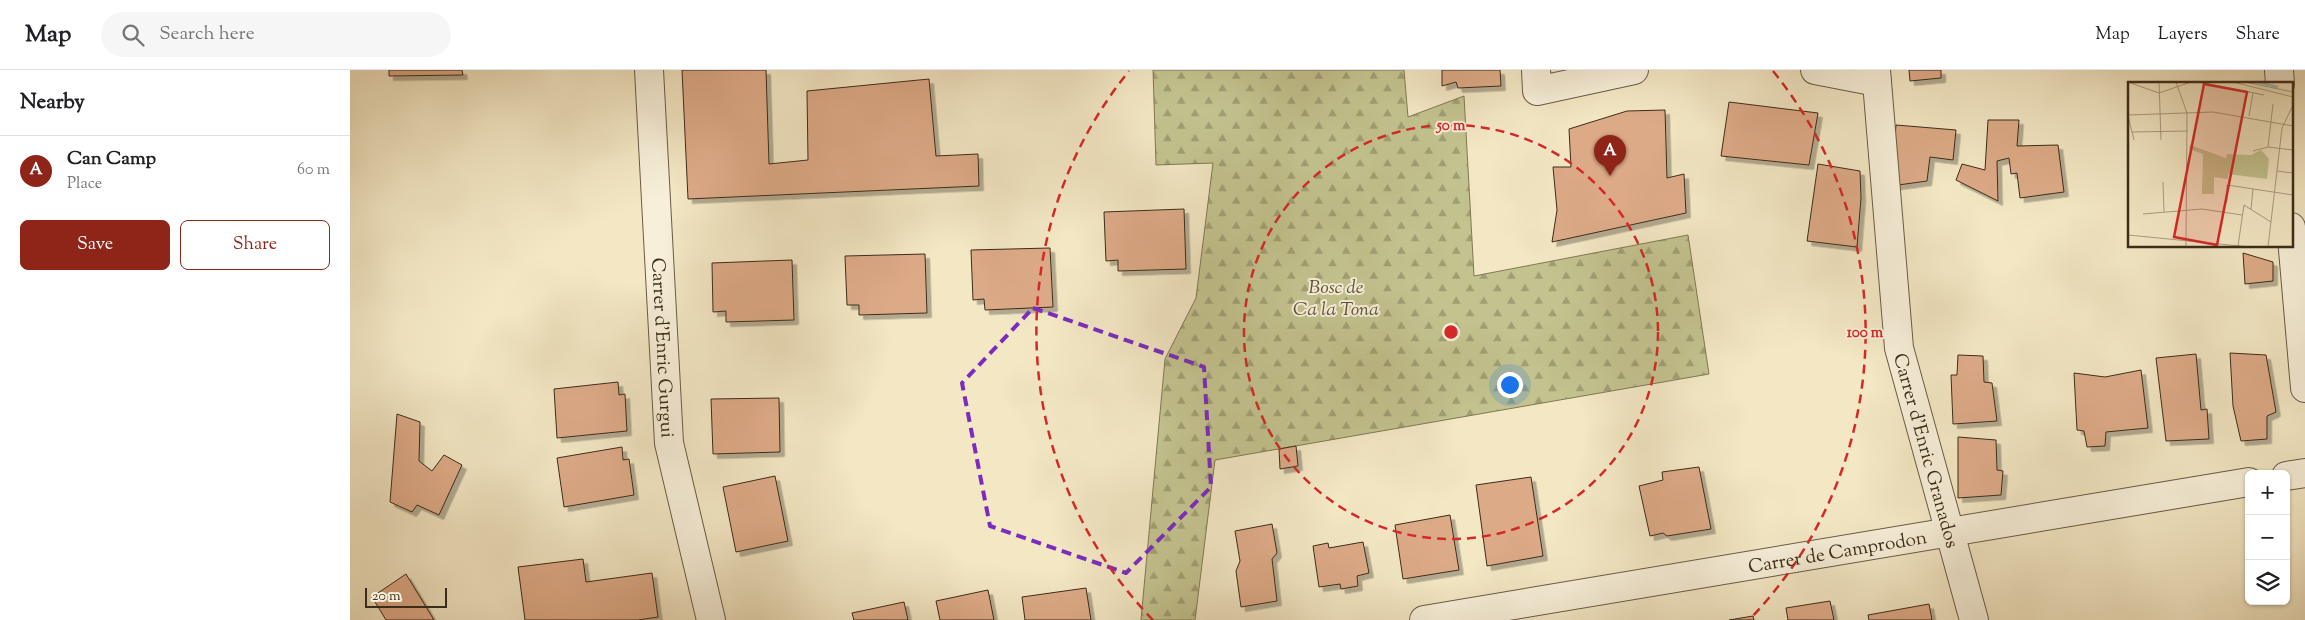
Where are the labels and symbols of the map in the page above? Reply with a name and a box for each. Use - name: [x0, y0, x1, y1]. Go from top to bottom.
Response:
- inset map: [2128, 82, 2292, 248]
- text: 50 m: [1436, 116, 1466, 137]
- pin: A: [1594, 135, 1626, 176]
- street label: Carrer d'Enric Gurgui: [643, 257, 680, 439]
- park label: Bosc de Ca la Tona: [1293, 275, 1379, 324]
- centre of rings: [1442, 323, 1460, 341]
- text: 100 m: [1847, 323, 1884, 344]
- street label: Carrer d'Enric Granados: [1885, 351, 1964, 551]
- your location: [1497, 372, 1523, 398]
- street label: Carrer de Camprodon: [1746, 525, 1929, 582]
- scale bar: [365, 585, 448, 608]

